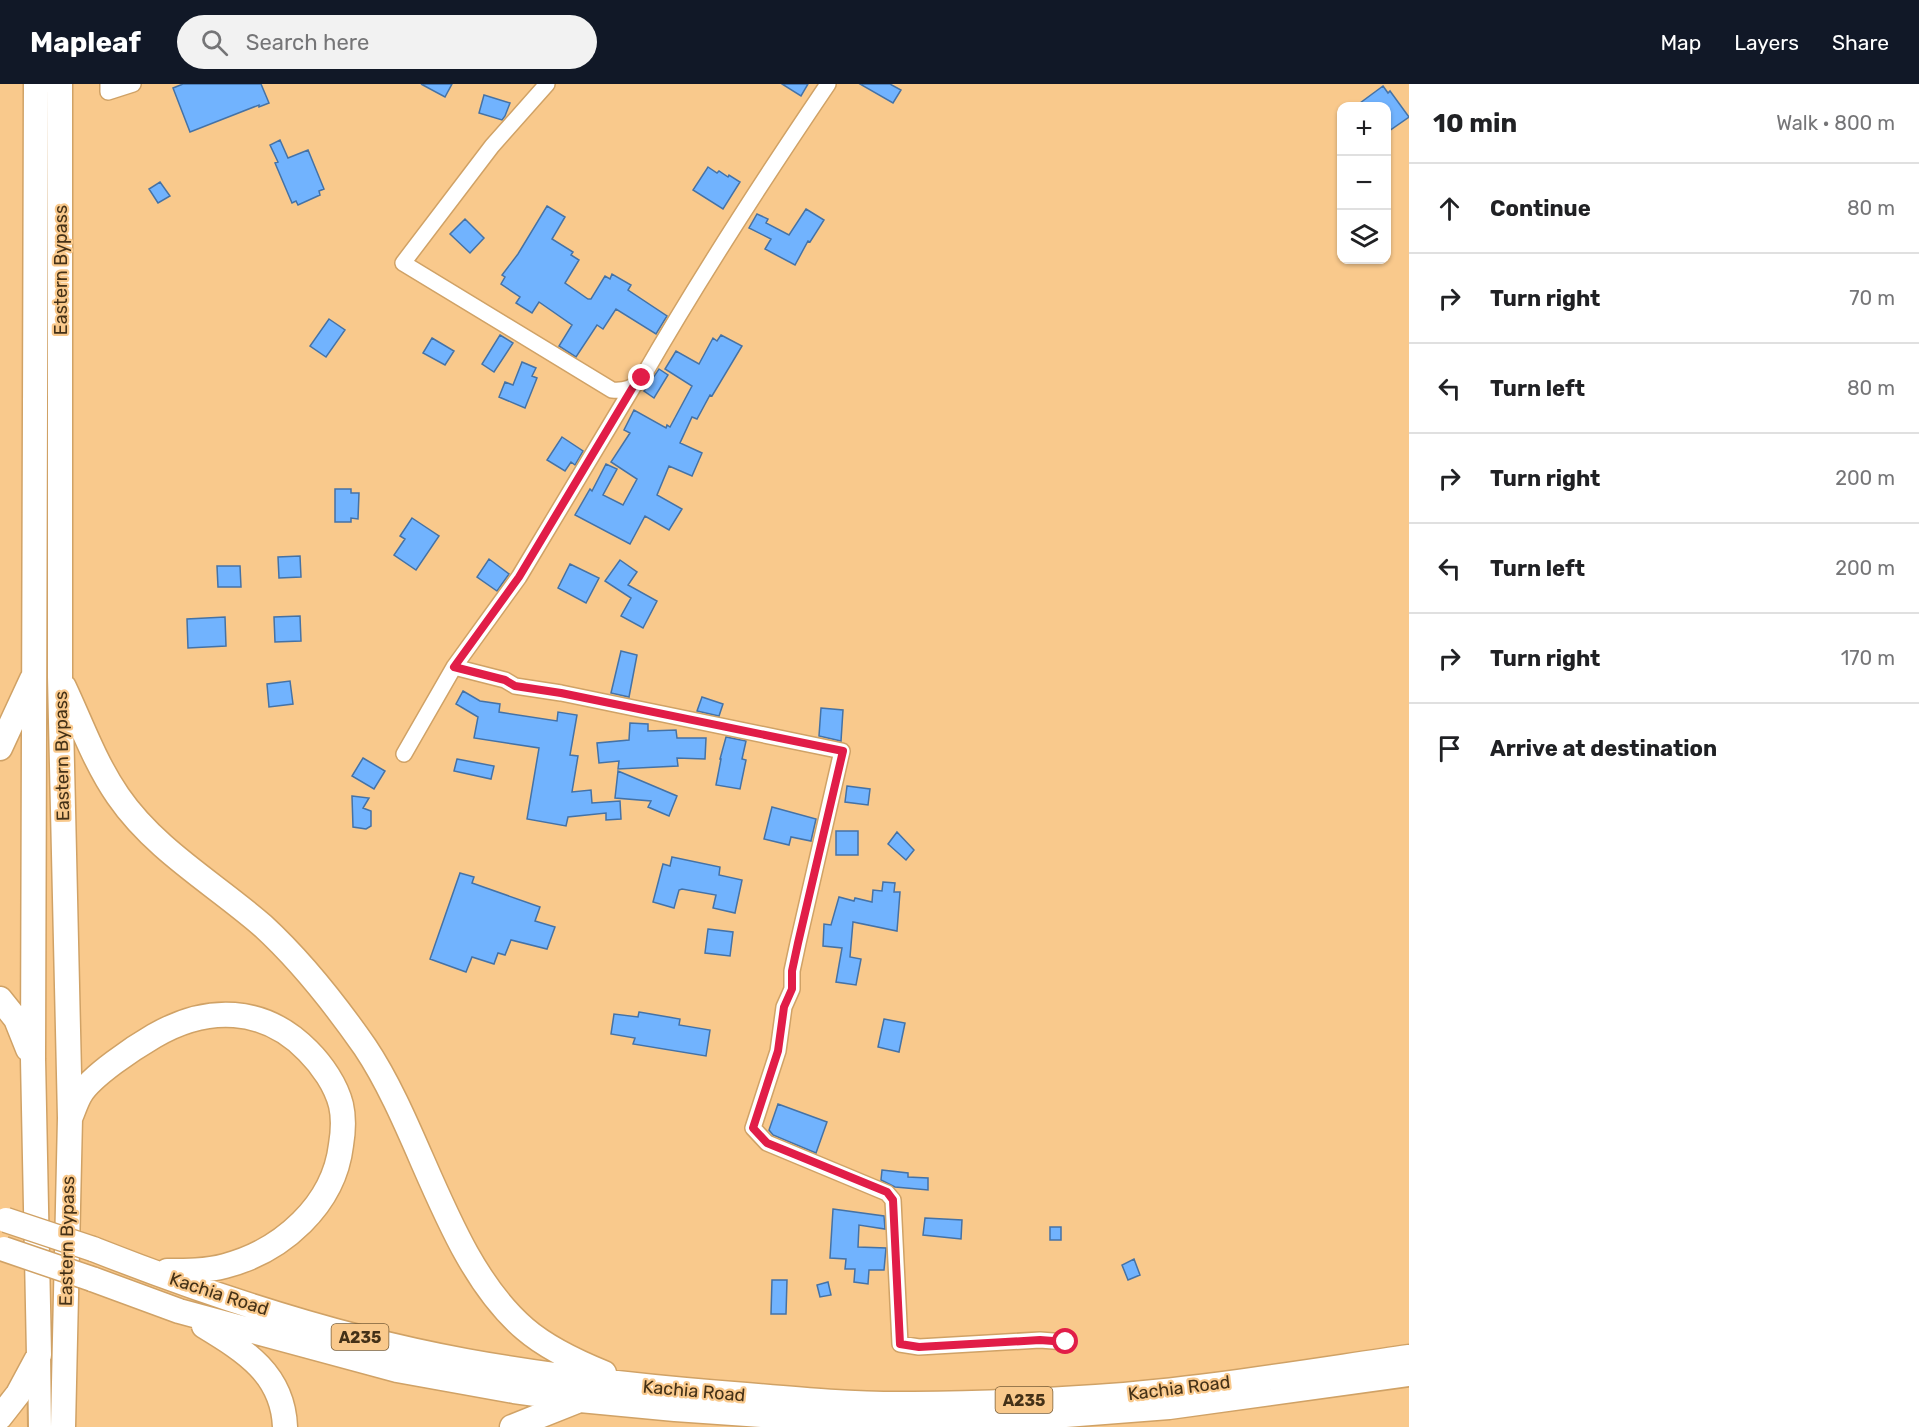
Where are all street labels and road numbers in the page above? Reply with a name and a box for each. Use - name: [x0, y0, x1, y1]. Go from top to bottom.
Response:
- street label: Eastern Bypass: [50, 205, 72, 335]
- street label: Eastern Bypass: [50, 691, 74, 821]
- street label: Eastern Bypass: [55, 1176, 79, 1306]
- street label: Kachia Road: [167, 1268, 271, 1320]
- road number: A235: [332, 1324, 388, 1350]
- street label: Kachia Road: [1127, 1371, 1231, 1405]
- street label: Kachia Road: [642, 1376, 746, 1406]
- road number: A235: [996, 1387, 1052, 1413]

